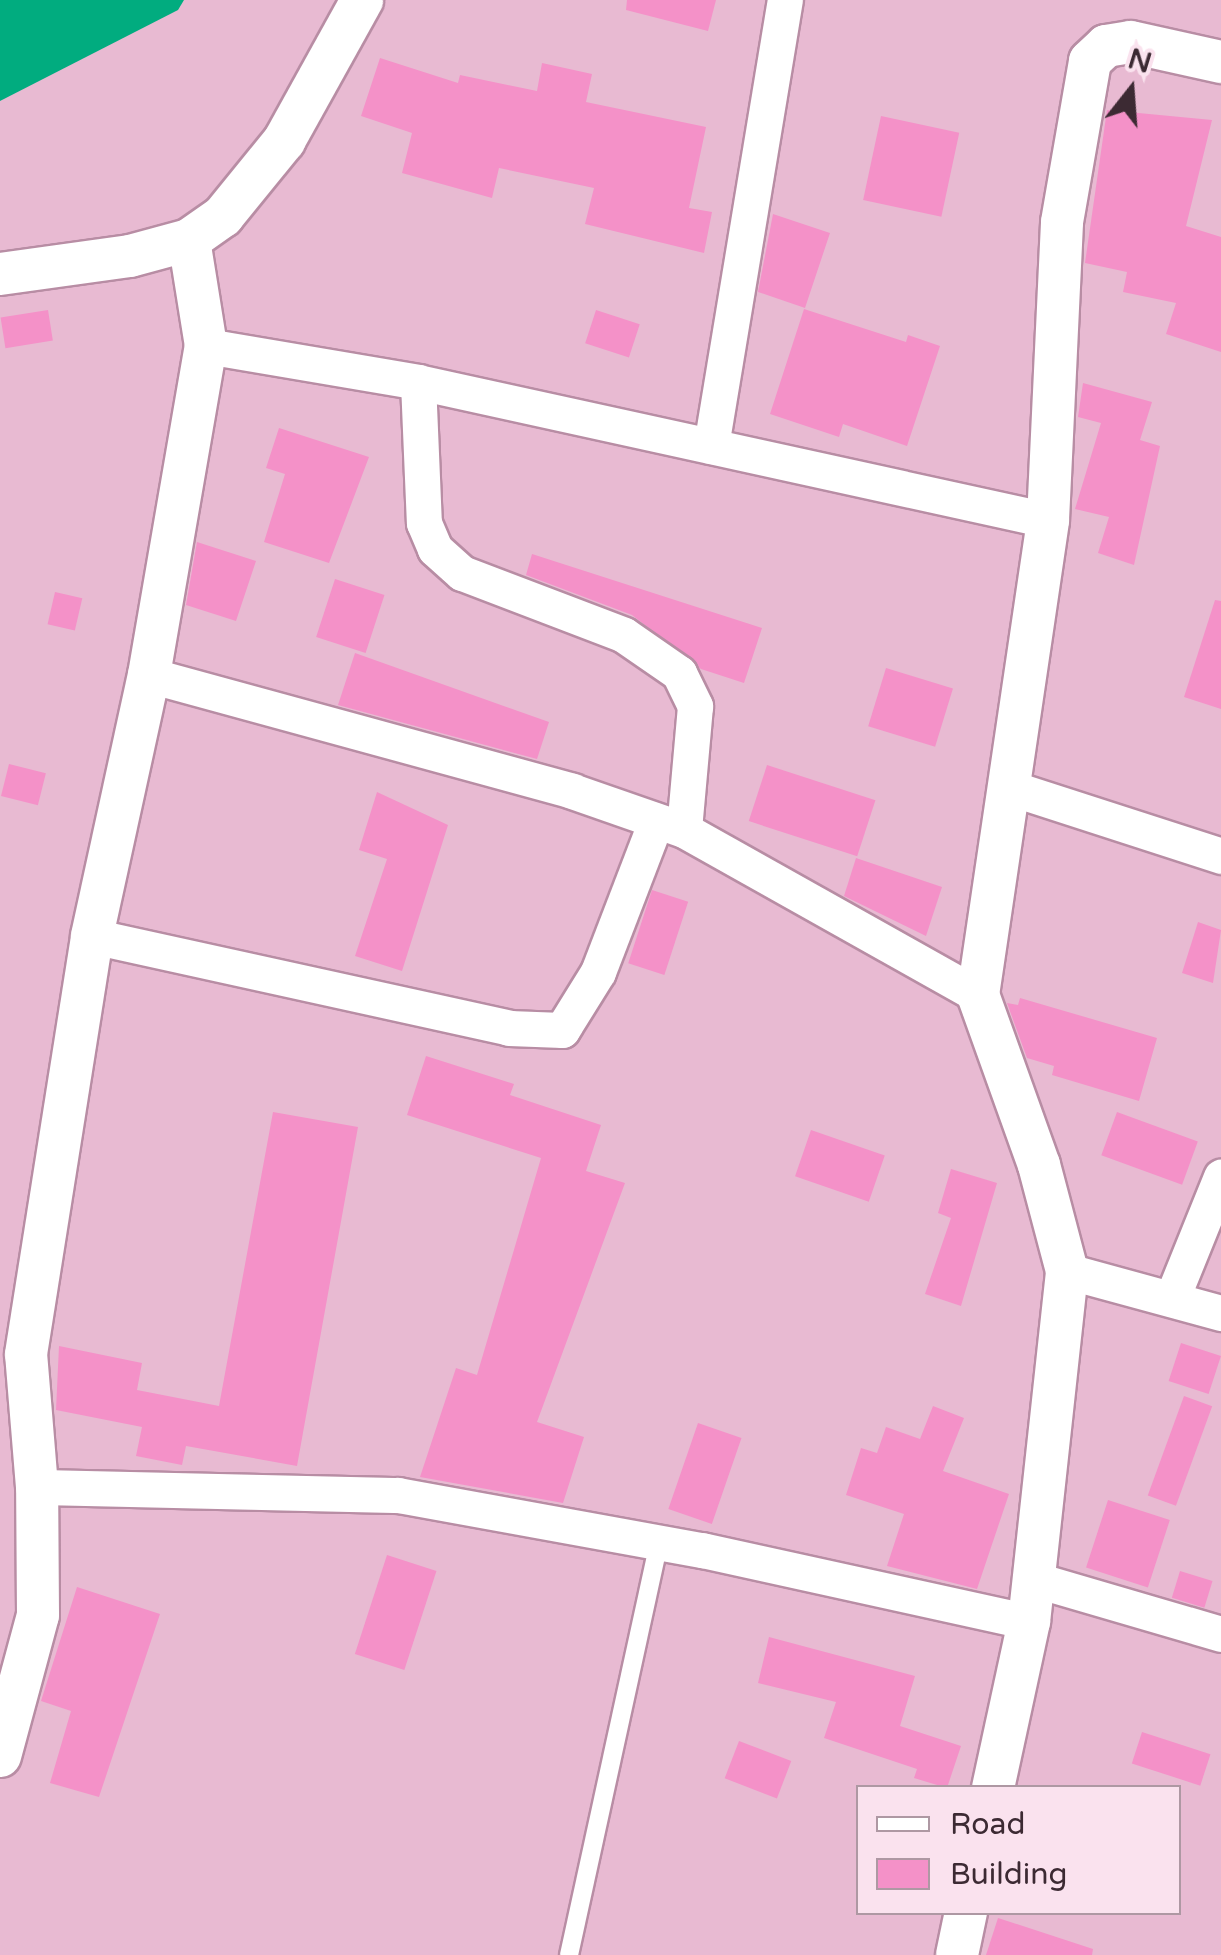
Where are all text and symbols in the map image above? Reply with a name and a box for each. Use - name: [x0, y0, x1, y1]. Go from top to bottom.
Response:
- north arrow: [1081, 40, 1181, 140]
- text: N: [1124, 42, 1155, 81]
- legend: [856, 1785, 1181, 1915]
- text: Road: [950, 1806, 1025, 1843]
- text: Building: [950, 1856, 1067, 1893]

